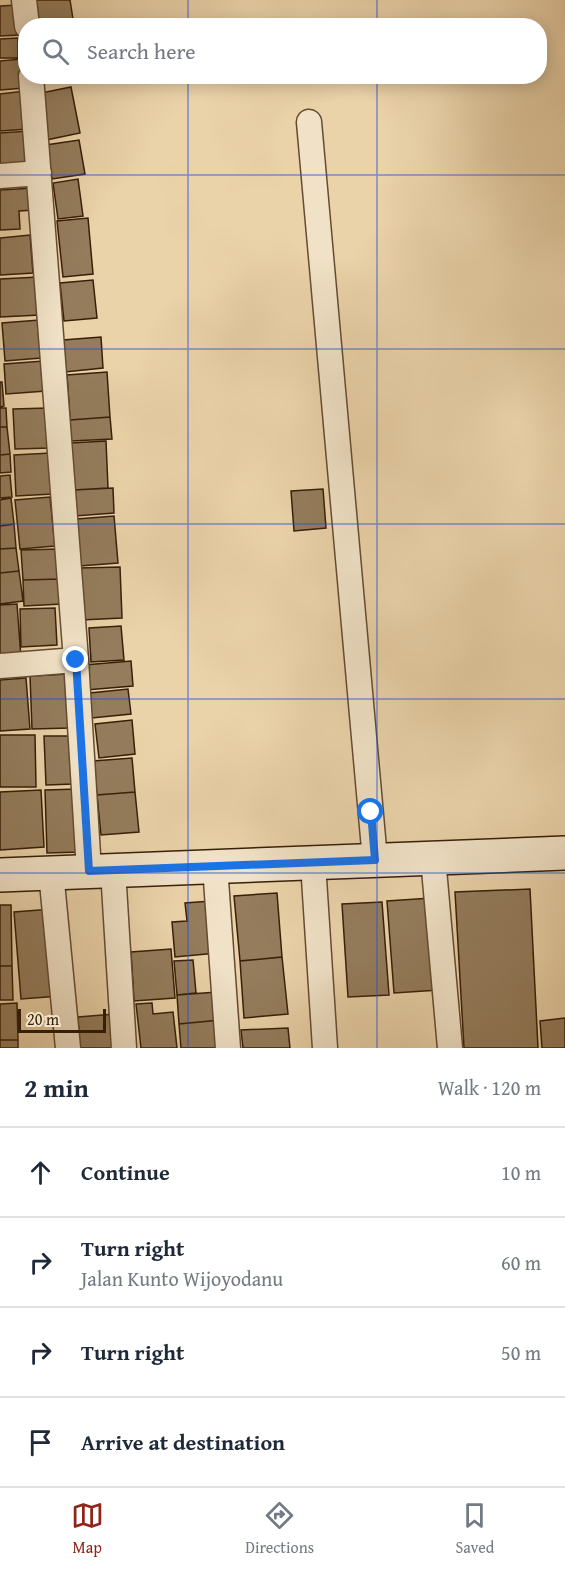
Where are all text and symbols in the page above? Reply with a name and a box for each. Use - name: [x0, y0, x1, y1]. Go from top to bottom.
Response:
- search box: [18, 18, 547, 84]
- icon: search: [39, 35, 72, 68]
- text: Search here: [87, 35, 196, 67]
- route end: [62, 646, 88, 672]
- route start: [357, 798, 383, 824]
- scale bar: [18, 1006, 106, 1034]
- text: 20 m: [27, 1007, 59, 1031]
- text: 2 min: [24, 1068, 89, 1107]
- text: Walk · 120 m: [438, 1073, 541, 1102]
- icon: ahead: [24, 1156, 57, 1189]
- text: Continue: [81, 1156, 170, 1188]
- text: 10 m: [501, 1158, 541, 1187]
- text: Turn right: [81, 1232, 184, 1264]
- icon: right: [24, 1246, 57, 1279]
- text: 60 m: [501, 1248, 541, 1277]
- text: Jalan Kunto Wijoyodanu: [81, 1264, 283, 1293]
- icon: right: [24, 1336, 57, 1369]
- text: Turn right: [81, 1336, 184, 1368]
- text: 50 m: [501, 1338, 541, 1367]
- icon: arrive: [24, 1426, 57, 1459]
- text: Arrive at destination: [81, 1426, 285, 1458]
- tab: Map: [71, 1499, 104, 1559]
- tab: Directions: [245, 1499, 314, 1559]
- tab: Saved: [455, 1499, 494, 1559]

